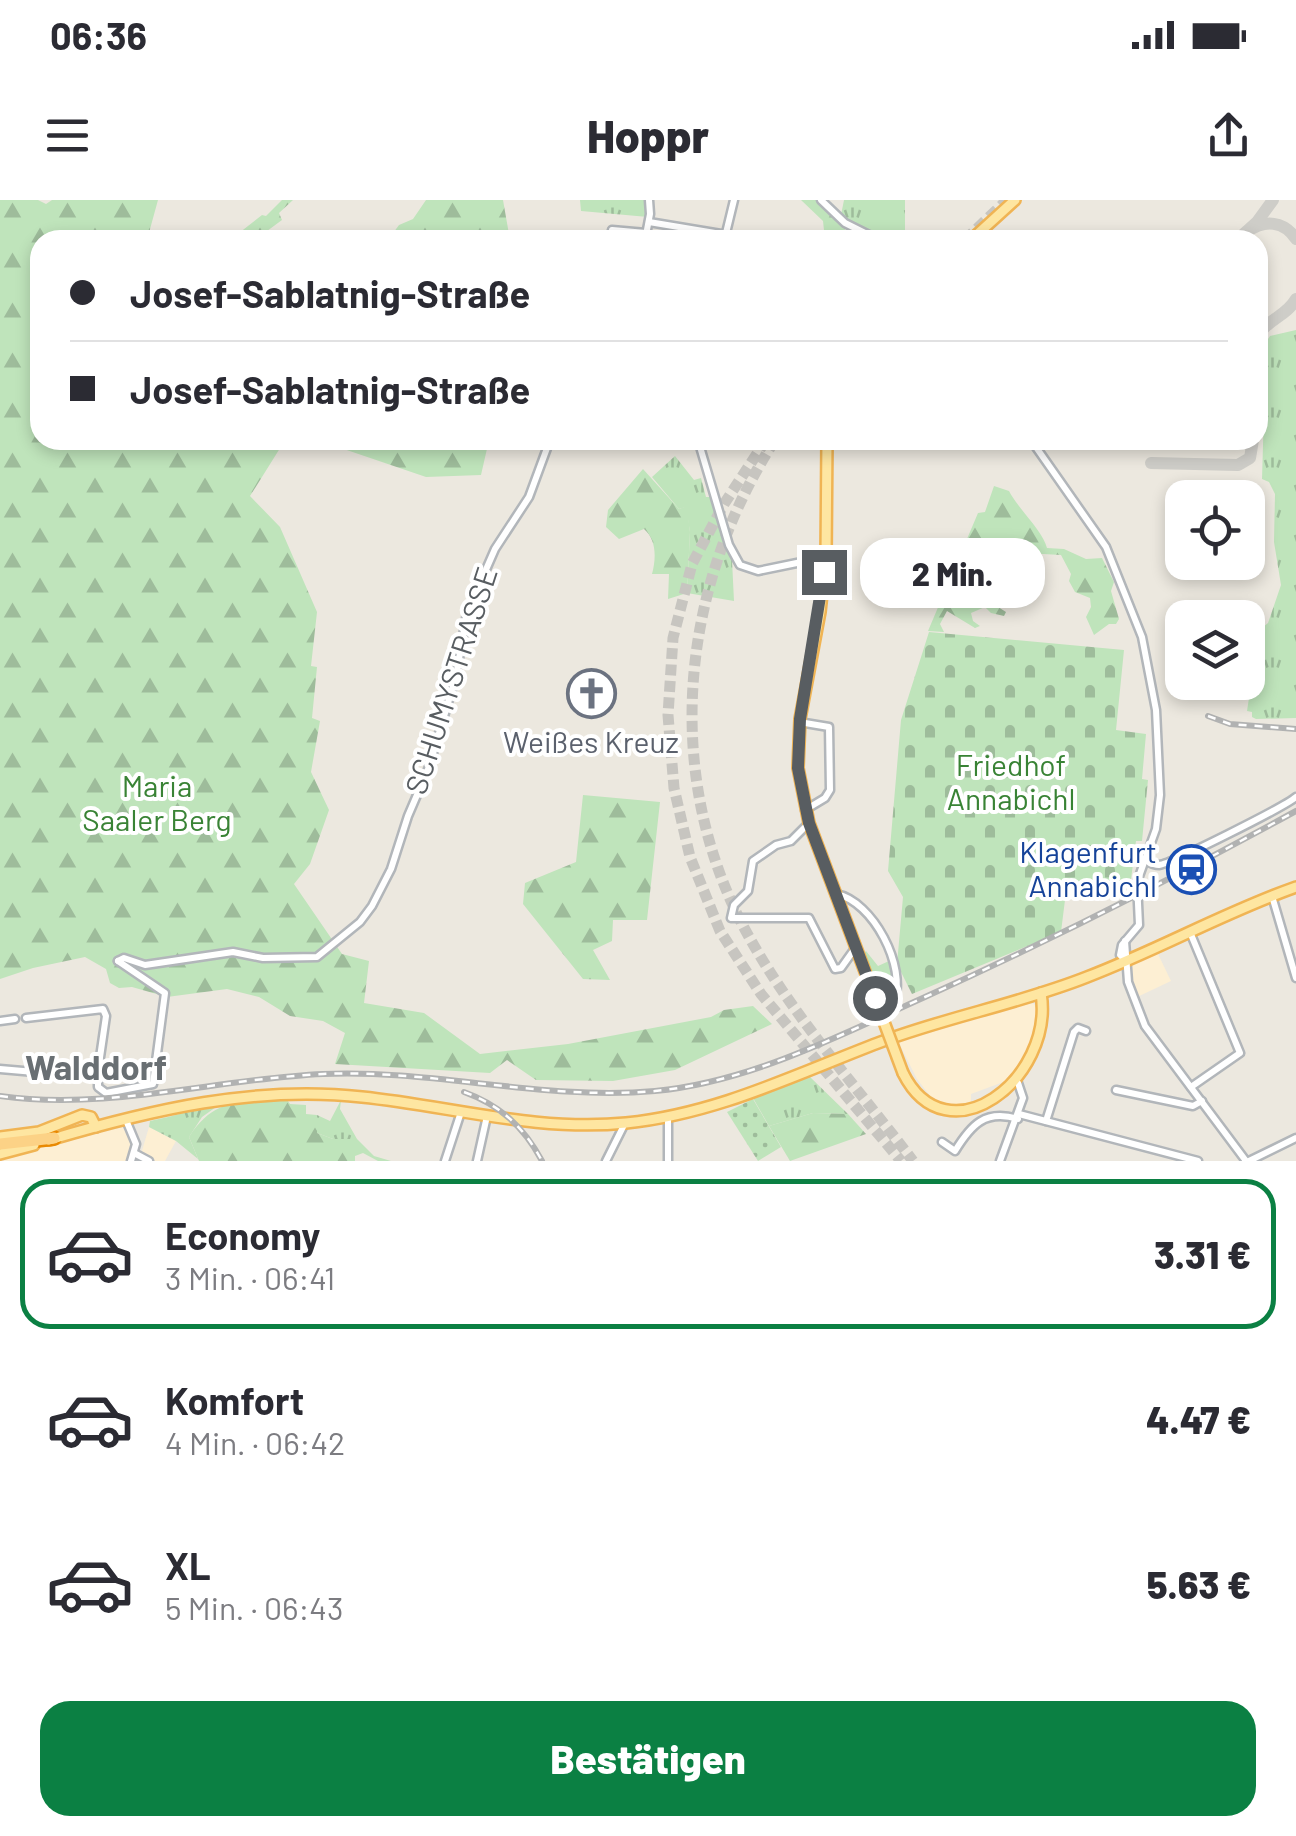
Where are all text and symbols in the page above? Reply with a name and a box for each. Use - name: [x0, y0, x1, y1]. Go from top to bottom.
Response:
- text: 06:36: [50, 12, 147, 58]
- icon: menu: [40, 108, 95, 163]
- text: Hoppr: [587, 108, 709, 162]
- icon: share: [1201, 108, 1256, 163]
- text: Josef-Sablatnig-Straße: [130, 270, 530, 316]
- text: Josef-Sablatnig-Straße: [130, 366, 530, 412]
- map controls: [1165, 480, 1265, 700]
- button: locate: [1165, 480, 1265, 580]
- callout: 2 Min.: [859, 537, 1044, 607]
- route end: [802, 550, 847, 595]
- text: 2 Min.: [912, 554, 993, 592]
- street label: SCHUMYSTRASSE: [396, 562, 504, 798]
- button: layers: [1165, 600, 1265, 700]
- church icon: Weißes Kreuz: [565, 668, 617, 720]
- place label: Weißes Kreuz: [503, 723, 679, 759]
- park label: Friedhof Annabichl: [947, 746, 1075, 816]
- park label: Maria Saaler Berg: [82, 767, 232, 837]
- place label: Klagenfurt Annabichl: [1019, 833, 1157, 903]
- station icon: Klagenfurt Annabichl: [1166, 844, 1218, 896]
- route start: [853, 976, 898, 1021]
- district label: Walddorf: [25, 1045, 167, 1087]
- icon: car: [45, 1209, 135, 1299]
- text: Economy: [165, 1212, 320, 1258]
- text: 3.31 €: [1154, 1231, 1251, 1277]
- text: 3 Min. · 06:41: [165, 1258, 335, 1296]
- icon: car: [45, 1374, 135, 1464]
- text: Komfort: [165, 1377, 304, 1423]
- text: 4.47 €: [1146, 1396, 1251, 1442]
- text: 4 Min. · 06:42: [165, 1423, 345, 1461]
- icon: car: [45, 1539, 135, 1629]
- text: XL: [165, 1542, 211, 1588]
- text: 5.63 €: [1147, 1561, 1251, 1607]
- text: 5 Min. · 06:43: [165, 1588, 343, 1626]
- button: Bestätigen: [40, 1701, 1256, 1816]

